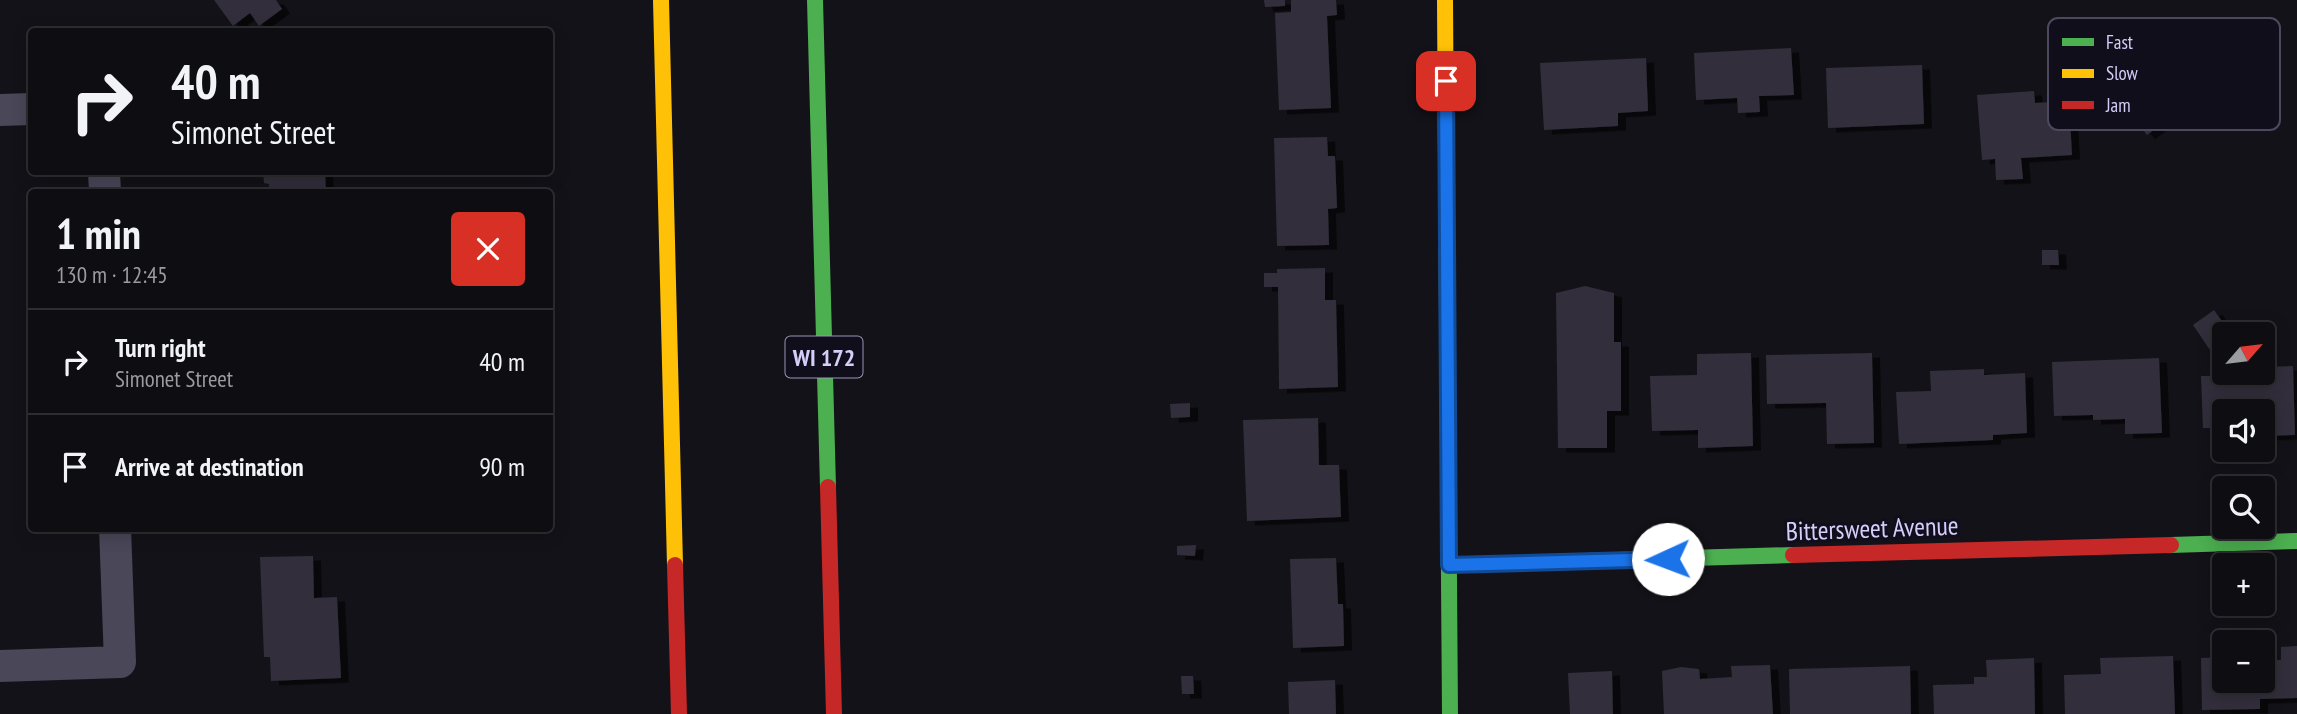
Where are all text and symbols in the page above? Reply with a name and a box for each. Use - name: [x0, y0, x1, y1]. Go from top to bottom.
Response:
- legend: [2048, 18, 2280, 130]
- text: Fast: [2106, 30, 2134, 54]
- text: 40 m: [171, 49, 260, 113]
- pin: [1416, 51, 1476, 111]
- icon: right: [56, 56, 147, 147]
- text: Slow: [2106, 61, 2139, 85]
- icon: arrive: [1427, 62, 1465, 100]
- text: Jam: [2105, 93, 2131, 117]
- text: Simonet Street: [171, 111, 335, 153]
- text: 1 min: [56, 206, 141, 261]
- button: close: [451, 212, 525, 286]
- text: 130 m · 12:45: [56, 260, 168, 289]
- north arrow: [2212, 322, 2275, 385]
- map controls: [2212, 322, 2275, 693]
- text: Turn right: [115, 331, 206, 364]
- road number: WI 172: [786, 336, 862, 378]
- icon: right: [56, 343, 94, 381]
- text: 40 m: [479, 345, 525, 378]
- text: Simonet Street: [115, 364, 233, 393]
- button: sound: [2212, 399, 2275, 462]
- icon: arrive: [56, 448, 94, 486]
- text: Arrive at destination: [115, 450, 304, 483]
- text: 90 m: [479, 450, 525, 483]
- button: search: [2212, 476, 2275, 539]
- street label: Bittersweet Avenue: [1785, 508, 1959, 548]
- position arrow: [1631, 522, 1705, 596]
- button: +: [2212, 553, 2275, 616]
- button: −: [2212, 630, 2275, 693]

